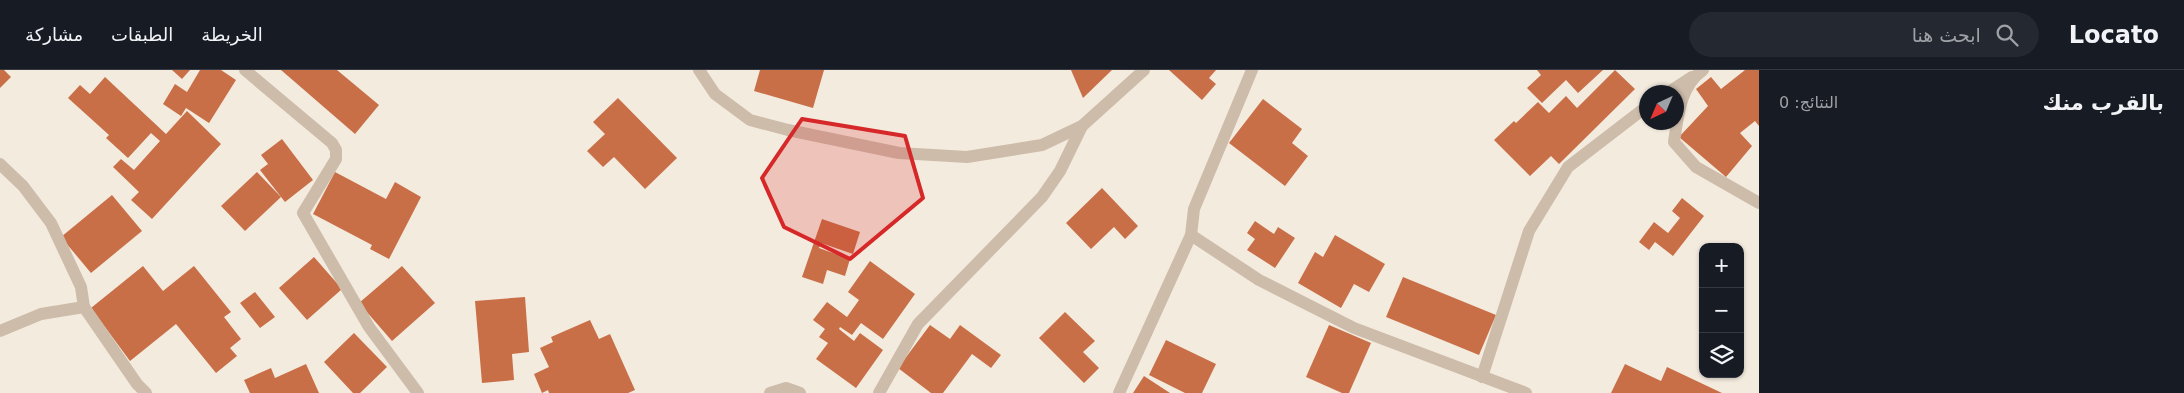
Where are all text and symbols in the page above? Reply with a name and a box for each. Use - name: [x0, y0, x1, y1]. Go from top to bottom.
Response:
- search box: [1689, 12, 2039, 57]
- icon: search: [1993, 21, 2021, 49]
- text: Locato: [2069, 21, 2159, 49]
- text: مشاركة: [25, 24, 83, 45]
- text: الطبقات: [111, 24, 173, 45]
- text: الخريطة: [201, 24, 263, 45]
- text: ابحث هنا: [1912, 24, 1981, 46]
- north arrow: [1639, 85, 1684, 130]
- text: بالقرب منك: [2043, 91, 2164, 115]
- text: النتائج: 0: [1779, 93, 1838, 112]
- map controls: [1699, 243, 1744, 378]
- button: +: [1699, 243, 1744, 288]
- button: −: [1699, 288, 1744, 333]
- button: layers: [1699, 333, 1744, 378]

